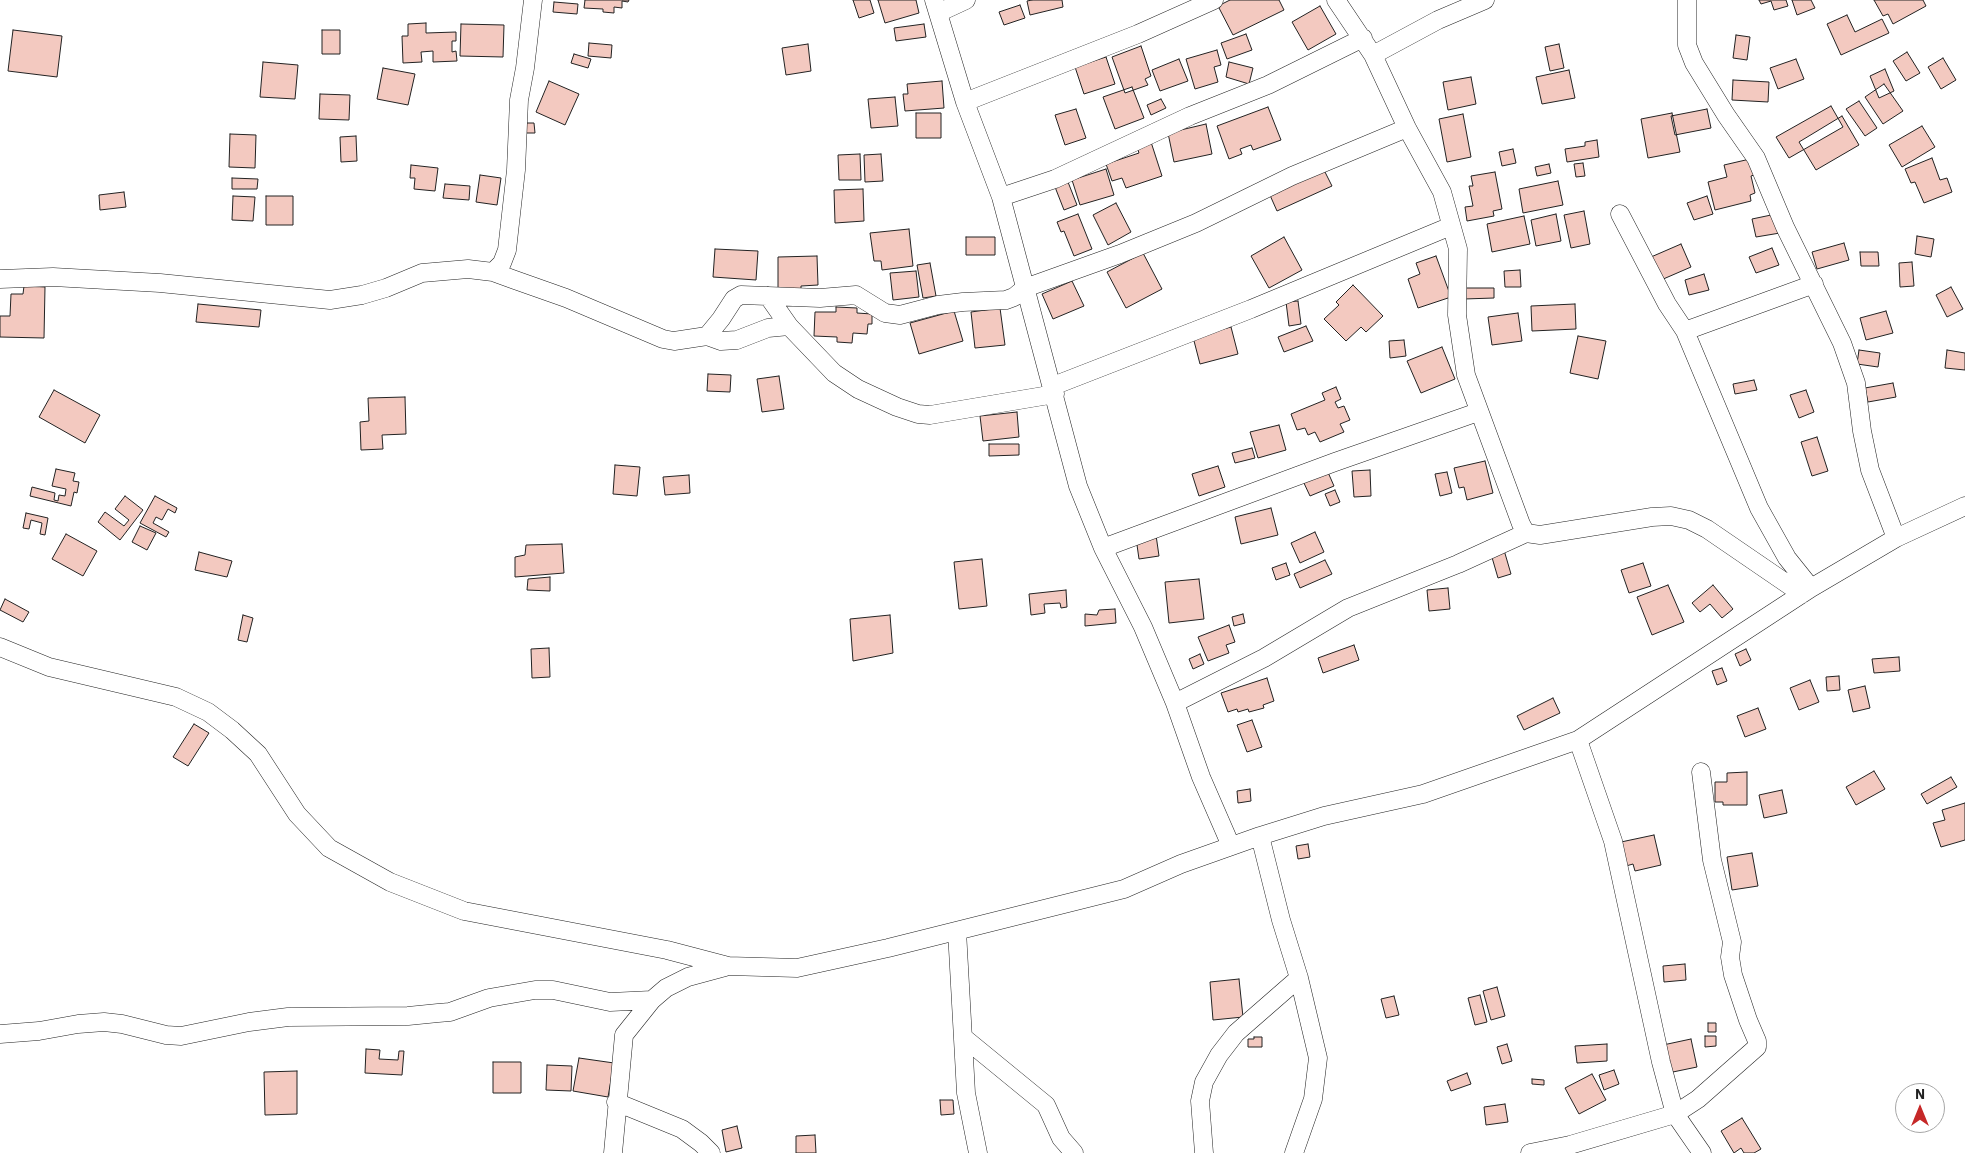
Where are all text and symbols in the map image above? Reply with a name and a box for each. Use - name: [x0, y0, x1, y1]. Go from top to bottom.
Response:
- north arrow: [1895, 1083, 1945, 1133]
- text: N: [1915, 1085, 1925, 1103]

